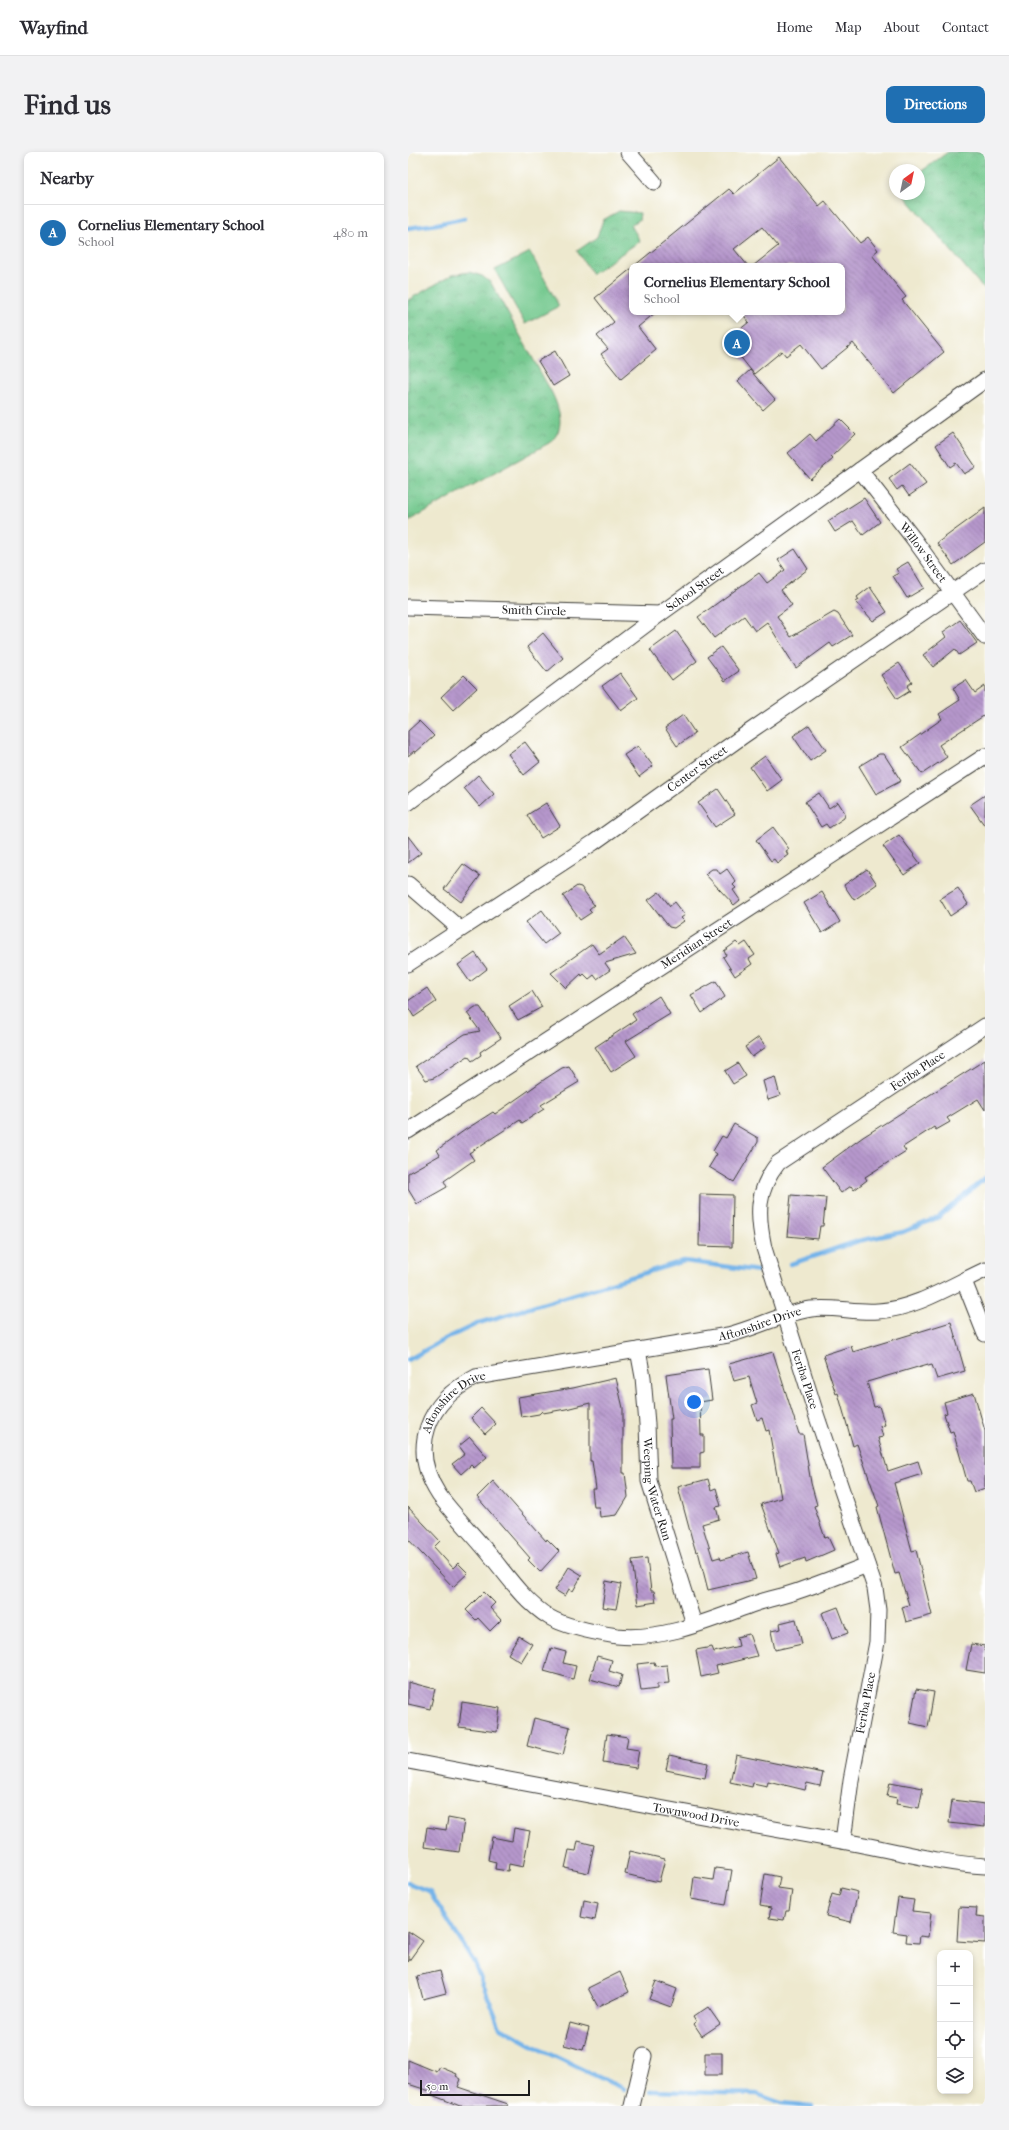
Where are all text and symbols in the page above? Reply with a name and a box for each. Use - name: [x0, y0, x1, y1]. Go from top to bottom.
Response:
- text: Wayfind: [20, 17, 88, 39]
- text: Home: [776, 19, 813, 36]
- text: Map: [835, 19, 862, 36]
- text: About: [884, 19, 920, 36]
- text: Contact: [942, 19, 989, 36]
- button: Directions: [886, 86, 985, 123]
- text: Find us: [24, 88, 111, 121]
- north arrow: [889, 164, 925, 200]
- text: Nearby: [40, 168, 94, 188]
- text: Cornelius Elementary School: [78, 216, 264, 234]
- text: A: [49, 225, 57, 240]
- text: 480 m: [333, 225, 368, 240]
- text: School: [78, 234, 114, 249]
- popup: [629, 263, 845, 315]
- text: Cornelius Elementary School: [644, 273, 830, 291]
- text: School: [644, 291, 680, 306]
- pin: A: [724, 328, 750, 358]
- street label: Willow Street: [896, 519, 950, 586]
- street label: School Street: [663, 563, 727, 614]
- street label: Smith Circle: [502, 603, 566, 618]
- street label: Center Street: [664, 742, 731, 795]
- street label: Meridian Street: [658, 915, 735, 972]
- street label: Feriba Place: [888, 1047, 948, 1094]
- street label: Aftonshire Drive: [716, 1304, 803, 1344]
- street label: Feriba Place: [789, 1347, 821, 1411]
- street label: Aftonshire Drive: [419, 1369, 487, 1436]
- your location: [684, 1392, 704, 1412]
- street label: Weeping Water Run: [640, 1436, 674, 1542]
- street label: Feriba Place: [853, 1671, 878, 1735]
- street label: Townwood Drive: [652, 1800, 741, 1830]
- map controls: [937, 1950, 973, 2094]
- button: +: [937, 1950, 973, 1986]
- button: −: [937, 1986, 973, 2022]
- button: locate: [937, 2022, 973, 2058]
- button: layers: [937, 2058, 973, 2094]
- scale bar: [420, 2078, 530, 2097]
- text: 50 m: [426, 2080, 448, 2093]

